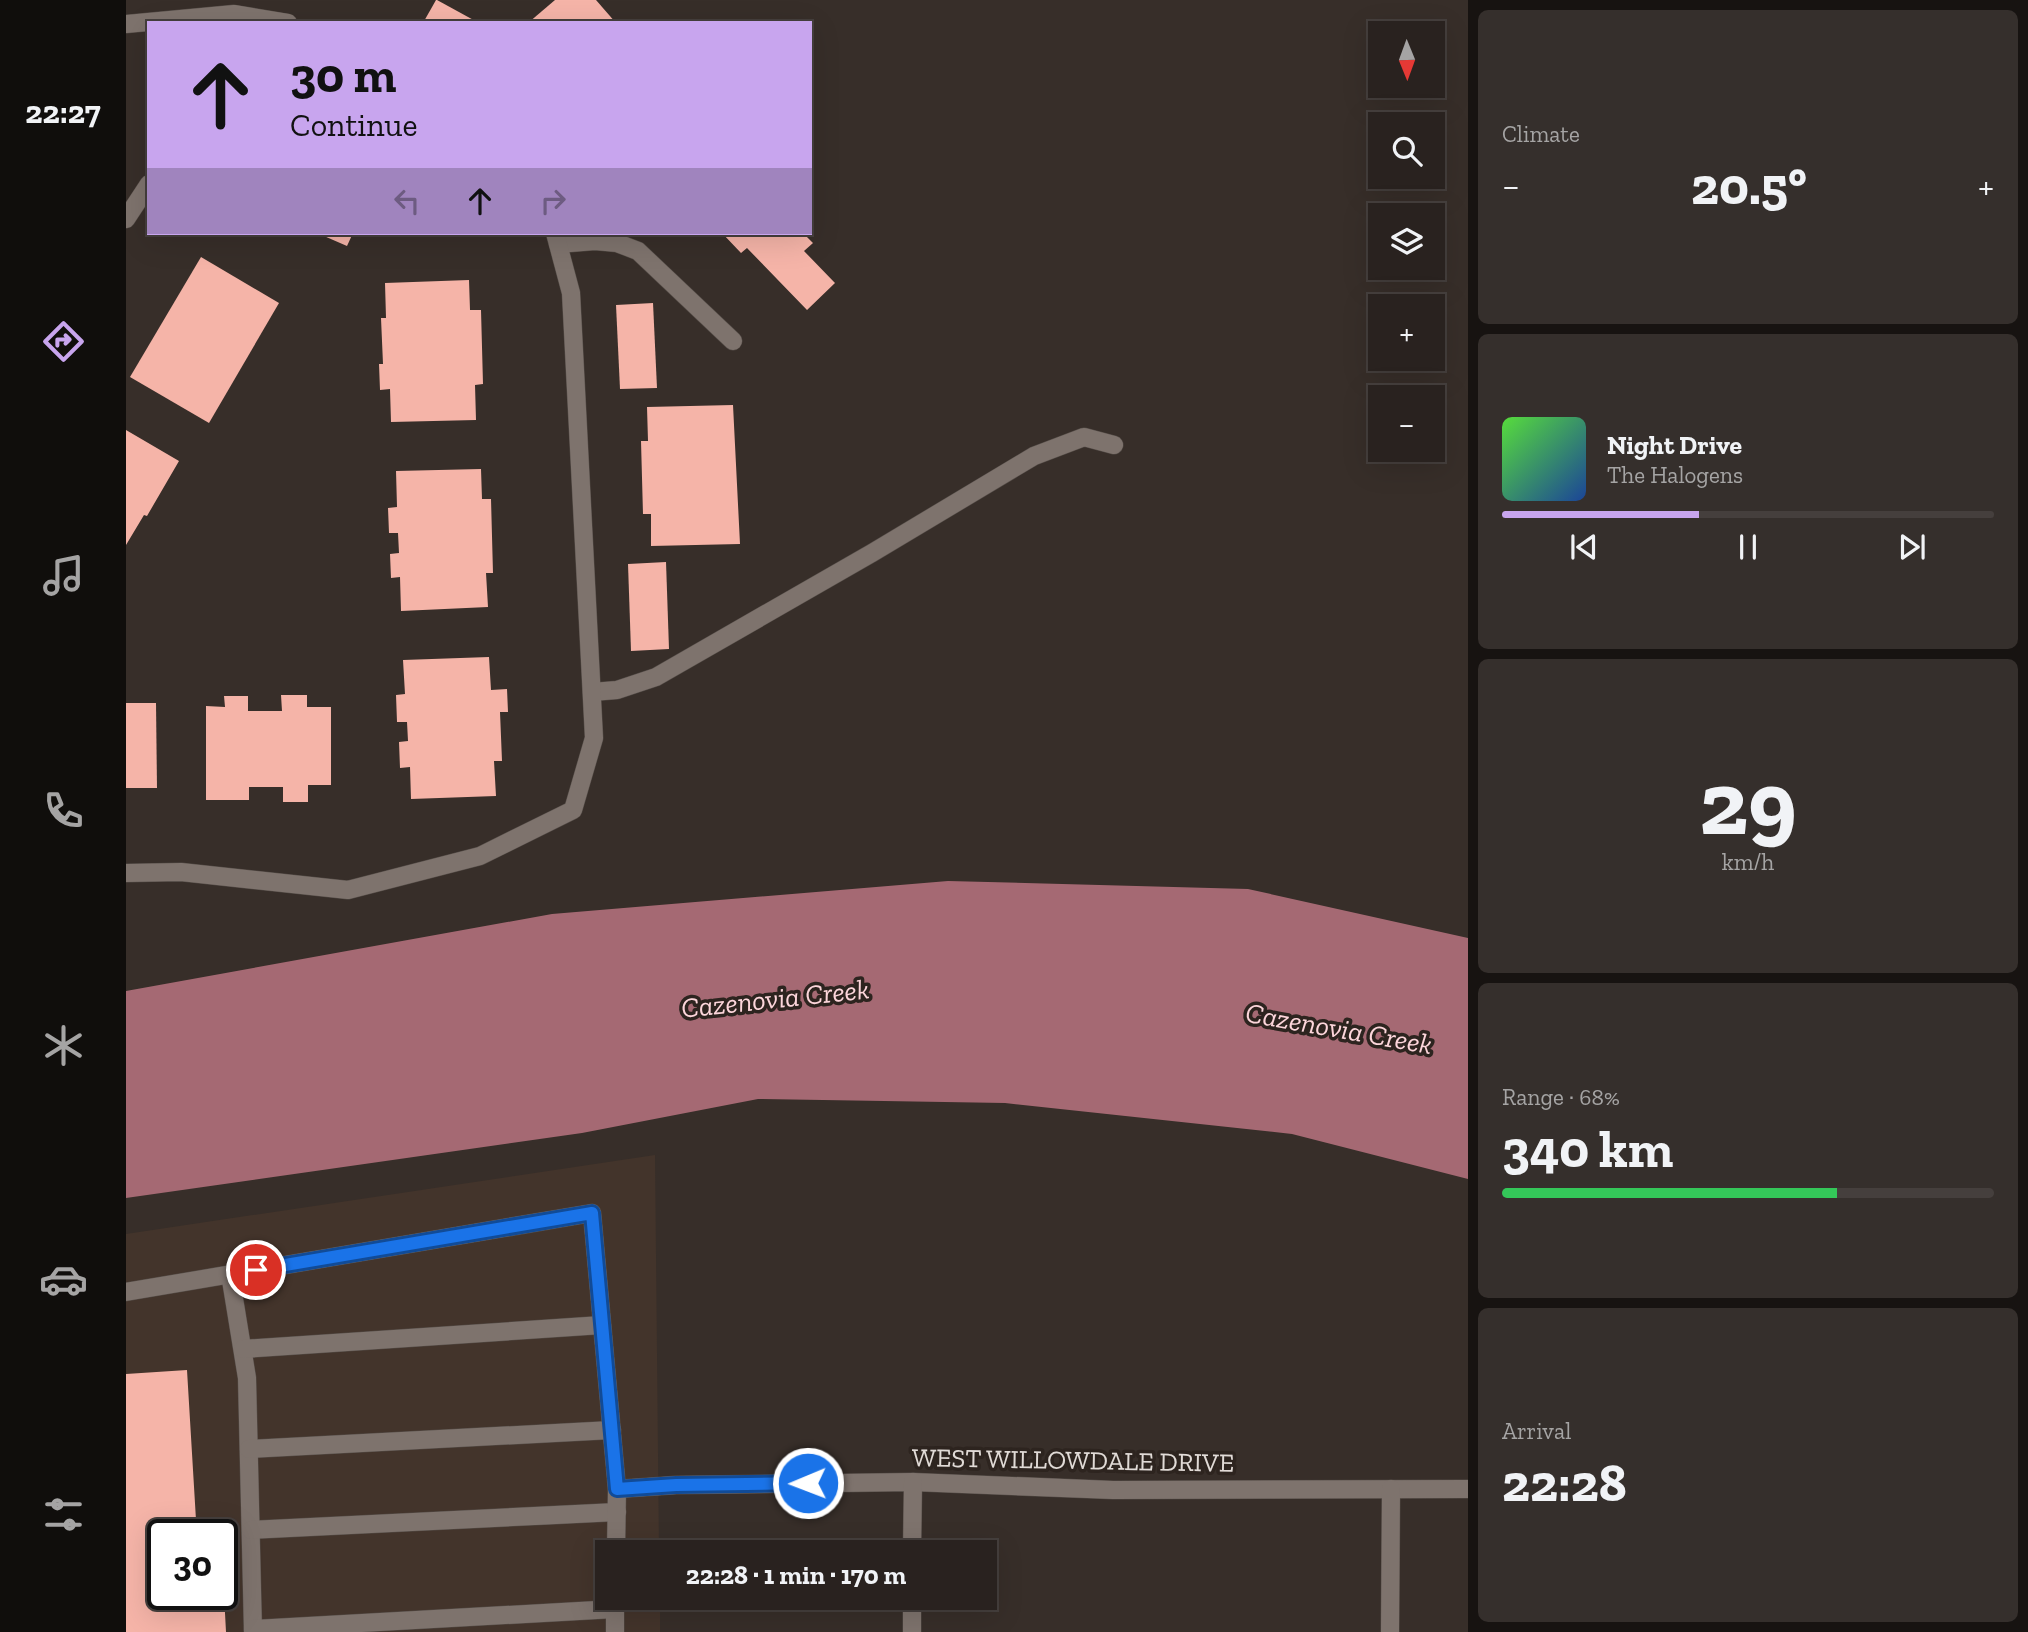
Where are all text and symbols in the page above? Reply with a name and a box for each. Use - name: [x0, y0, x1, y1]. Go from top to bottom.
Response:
- north arrow: [1368, 21, 1446, 98]
- map controls: [1368, 21, 1445, 462]
- text: 30 m: [290, 46, 396, 105]
- icon: ahead: [175, 49, 266, 140]
- text: 22:27: [25, 93, 101, 131]
- text: Continue: [290, 106, 418, 144]
- button: search: [1368, 112, 1445, 189]
- text: Climate: [1502, 120, 1580, 148]
- text: 20.5°: [1691, 155, 1807, 217]
- text: −: [1502, 163, 1520, 209]
- text: +: [1978, 163, 1994, 209]
- icon: left: [388, 182, 426, 220]
- icon: ahead: [461, 182, 499, 220]
- icon: right: [534, 182, 572, 220]
- button: layers: [1368, 203, 1445, 280]
- button: +: [1368, 294, 1445, 371]
- icon: directions: [39, 317, 88, 366]
- button: −: [1368, 385, 1445, 462]
- text: Night Drive: [1607, 429, 1742, 461]
- text: The Halogens: [1607, 461, 1743, 489]
- icon: previous: [1565, 528, 1603, 566]
- icon: pause: [1729, 528, 1767, 566]
- icon: next: [1893, 528, 1931, 566]
- icon: music: [39, 551, 88, 600]
- text: 29: [1699, 748, 1797, 857]
- icon: phone: [39, 786, 88, 835]
- text: km/h: [1722, 848, 1774, 876]
- water label: Cazenovia Creek: [679, 972, 871, 1025]
- water label: Cazenovia Creek: [1243, 996, 1435, 1061]
- icon: climate: [39, 1021, 88, 1070]
- text: Range · 68%: [1502, 1083, 1620, 1111]
- text: 340 km: [1502, 1118, 1673, 1180]
- pin: [226, 1240, 286, 1300]
- icon: arrive: [237, 1251, 275, 1289]
- icon: car: [39, 1255, 88, 1304]
- text: Arrival: [1502, 1417, 1571, 1445]
- street label: WEST WILLOWDALE DRIVE: [912, 1441, 1234, 1479]
- position arrow: [771, 1446, 845, 1520]
- text: 22:28: [1502, 1452, 1627, 1514]
- icon: filters: [39, 1490, 88, 1539]
- speed limit sign: 30: [147, 1519, 238, 1610]
- text: 22:28 · 1 min · 170 m: [686, 1559, 906, 1591]

